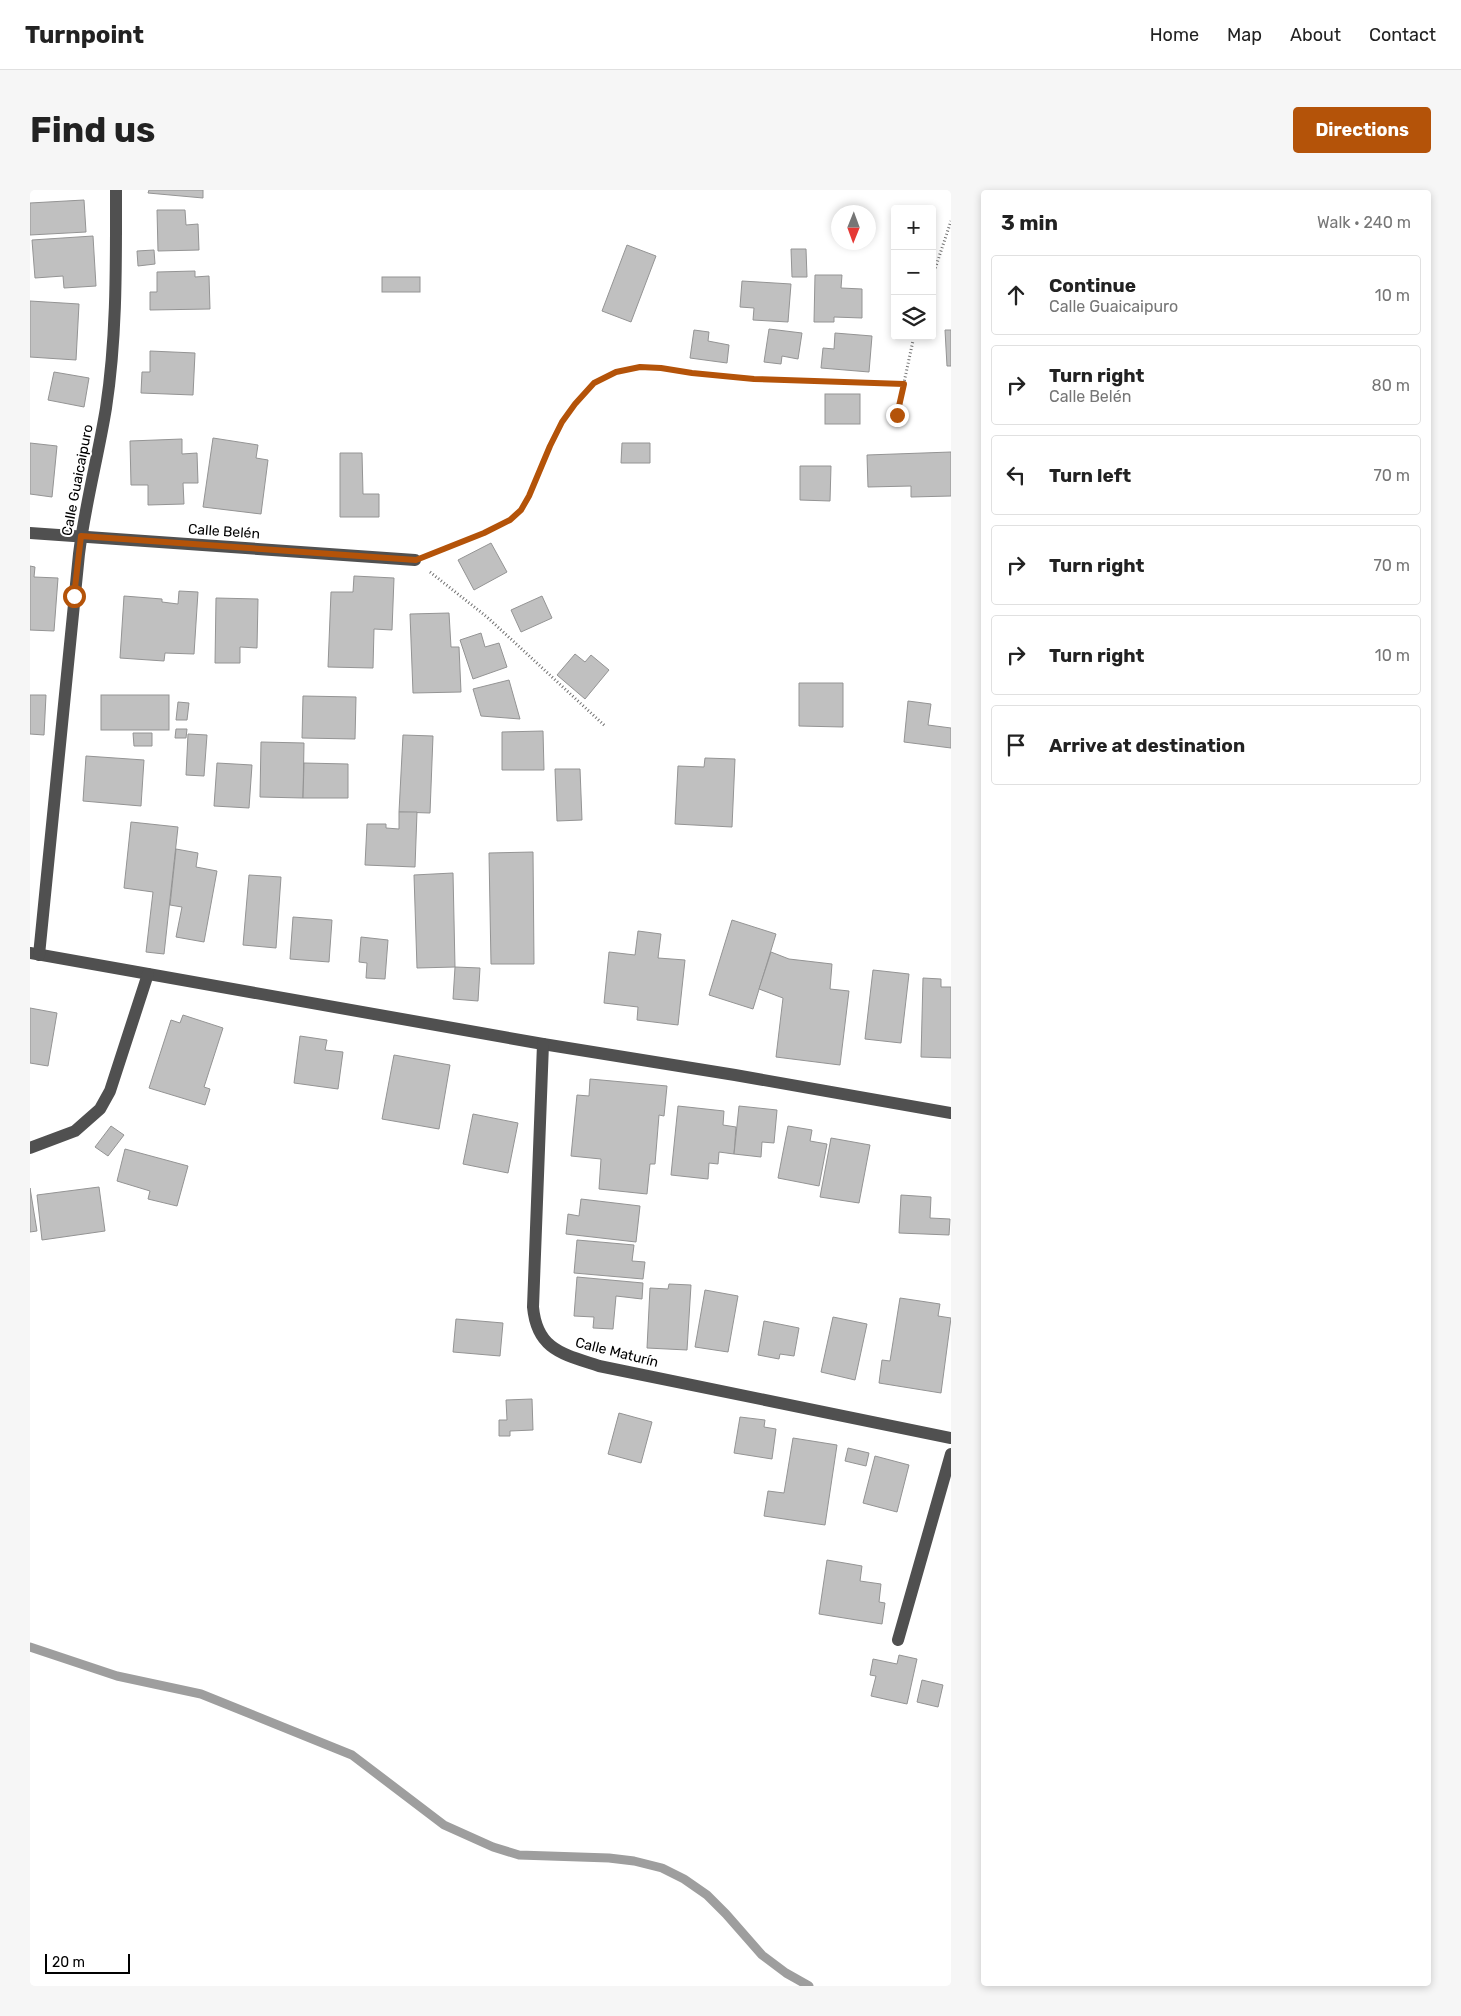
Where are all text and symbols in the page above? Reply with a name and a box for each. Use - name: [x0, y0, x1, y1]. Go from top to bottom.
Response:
- text: Turnpoint: [25, 21, 144, 49]
- text: Home: [1150, 24, 1199, 46]
- text: Map: [1227, 24, 1262, 46]
- text: About: [1290, 24, 1341, 46]
- text: Contact: [1369, 24, 1436, 46]
- button: Directions: [1293, 107, 1431, 153]
- text: Find us: [30, 109, 155, 151]
- north arrow: [831, 205, 876, 250]
- map controls: [891, 205, 936, 340]
- button: +: [891, 205, 936, 250]
- text: 3 min: [1001, 210, 1058, 235]
- text: Walk · 240 m: [1317, 213, 1411, 232]
- button: −: [891, 250, 936, 295]
- text: Continue: [1049, 274, 1136, 297]
- icon: ahead: [1002, 281, 1030, 309]
- text: 10 m: [1375, 286, 1410, 305]
- button: layers: [891, 295, 936, 340]
- text: Calle Guaicaipuro: [1049, 297, 1178, 316]
- text: Turn right: [1049, 364, 1144, 387]
- icon: right: [1002, 371, 1030, 399]
- text: 80 m: [1372, 376, 1410, 395]
- text: Calle Belén: [1049, 387, 1131, 406]
- route end: [886, 404, 909, 427]
- street label: Calle Guaicaipuro: [58, 423, 97, 537]
- icon: left: [1002, 461, 1030, 489]
- text: Turn left: [1049, 464, 1131, 487]
- text: 70 m: [1373, 466, 1410, 485]
- street label: Calle Belén: [187, 521, 260, 542]
- icon: right: [1002, 551, 1030, 579]
- text: Turn right: [1049, 554, 1144, 577]
- text: 70 m: [1373, 556, 1410, 575]
- route start: [63, 585, 86, 608]
- icon: right: [1002, 641, 1030, 669]
- text: Turn right: [1049, 644, 1144, 667]
- text: 10 m: [1375, 646, 1410, 665]
- icon: arrive: [1002, 731, 1030, 759]
- text: Arrive at destination: [1049, 734, 1245, 757]
- street label: Calle Maturín: [574, 1334, 660, 1371]
- scale bar: [45, 1951, 130, 1974]
- text: 20 m: [52, 1954, 85, 1971]

